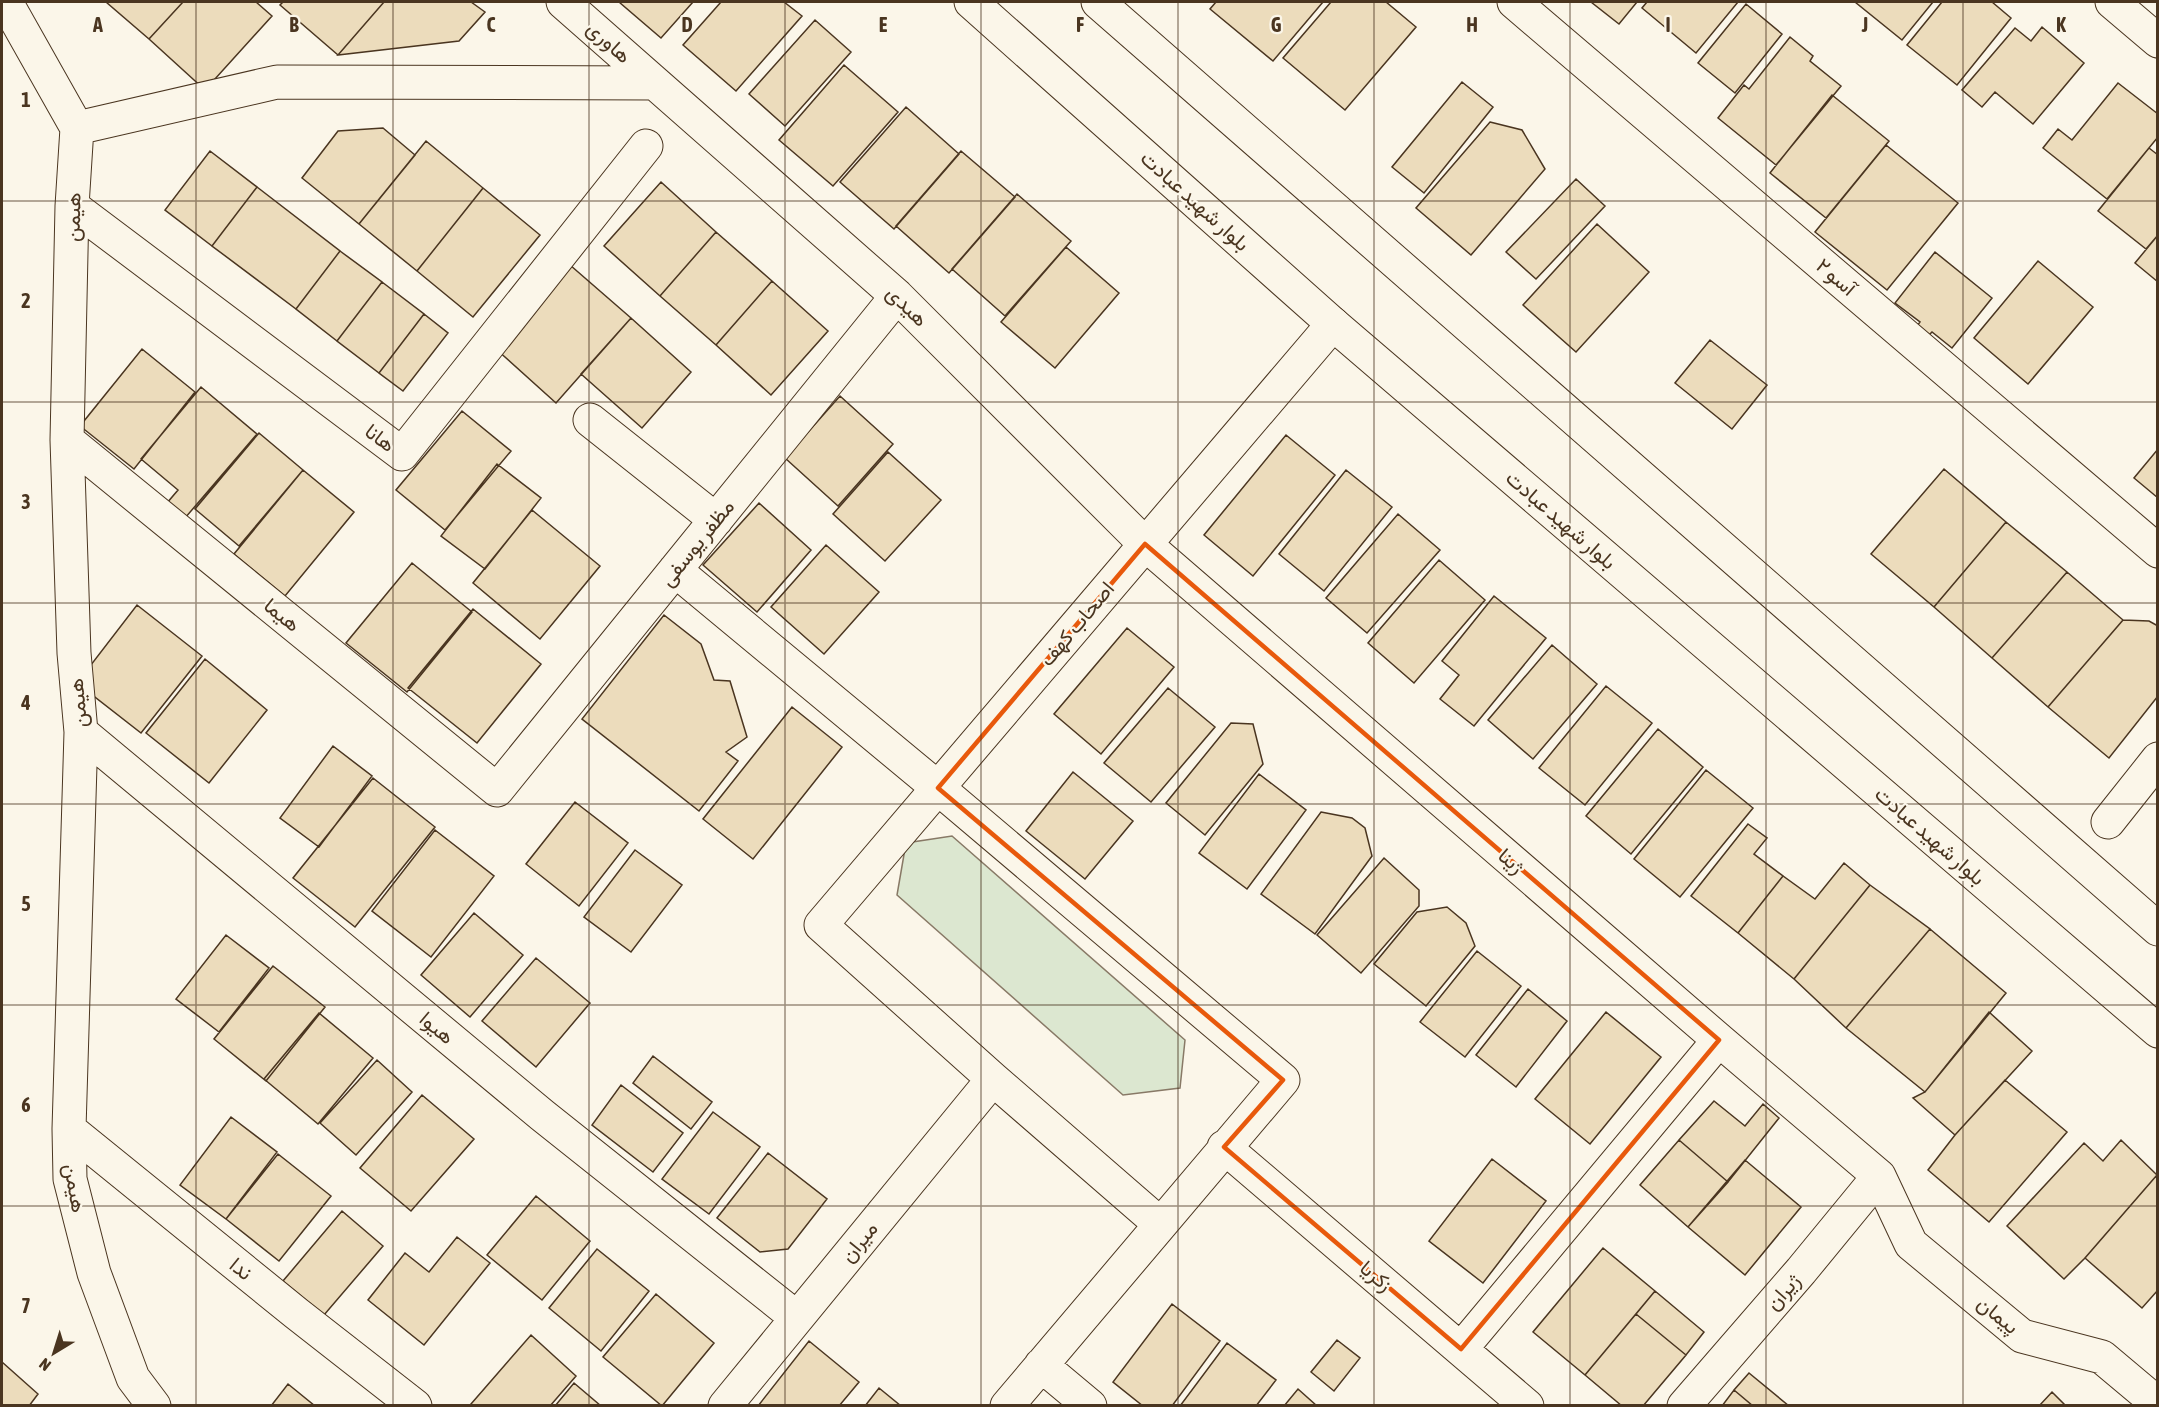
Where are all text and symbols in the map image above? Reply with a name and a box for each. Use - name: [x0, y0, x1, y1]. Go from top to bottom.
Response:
- text: A: [92, 13, 103, 36]
- text: B: [289, 13, 299, 36]
- text: C: [487, 13, 496, 36]
- text: D: [681, 13, 693, 36]
- text: E: [879, 13, 888, 36]
- text: F: [1076, 13, 1084, 36]
- text: G: [1271, 13, 1282, 36]
- text: H: [1466, 13, 1478, 36]
- text: I: [1665, 13, 1671, 36]
- text: J: [1861, 13, 1868, 36]
- text: K: [2056, 13, 2066, 36]
- street label: هاوری: [581, 15, 637, 69]
- text: 1: [21, 88, 31, 111]
- street label: بلوار شهید عبادت: [1135, 145, 1255, 257]
- street label: هیمن: [59, 192, 86, 242]
- street label: آسو ۲: [1811, 253, 1863, 303]
- street label: هیدی: [881, 280, 933, 331]
- text: 2: [21, 289, 31, 312]
- street label: هانا: [361, 418, 400, 456]
- street label: بلوار شهید عبادت: [1500, 465, 1622, 575]
- text: 3: [21, 490, 31, 513]
- street label: مظفر یوسفی: [654, 494, 740, 592]
- street label: اصحاب کهف: [1034, 576, 1120, 672]
- street label: هیما: [259, 592, 306, 637]
- street label: هیمن: [63, 677, 92, 729]
- text: 4: [20, 691, 31, 714]
- street label: بلوار شهید عبادت: [1869, 781, 1991, 891]
- street label: ژینا: [1493, 843, 1530, 880]
- text: 5: [21, 892, 31, 915]
- street label: هیوا: [414, 1006, 460, 1050]
- text: 6: [21, 1093, 31, 1116]
- street label: هیمن: [59, 1161, 92, 1214]
- street label: میران: [835, 1216, 883, 1268]
- street label: ندا: [226, 1252, 258, 1284]
- street label: زکریا: [1354, 1255, 1398, 1297]
- street label: ژیران: [1760, 1268, 1807, 1316]
- street label: پیمان: [1971, 1290, 2024, 1341]
- text: 7: [21, 1294, 31, 1317]
- north arrow: [24, 1323, 84, 1383]
- text: N: [35, 1355, 54, 1375]

